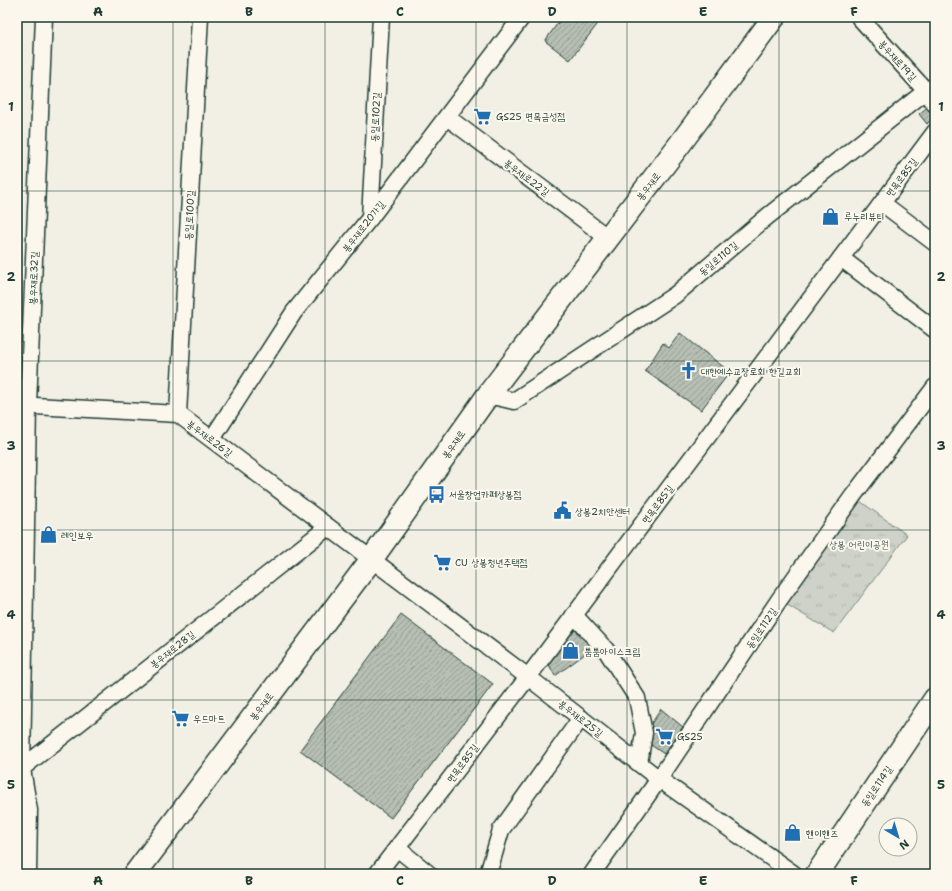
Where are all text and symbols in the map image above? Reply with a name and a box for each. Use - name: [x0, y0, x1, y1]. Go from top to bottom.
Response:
- text: A: [93, 3, 103, 20]
- text: B: [245, 3, 253, 20]
- text: C: [396, 3, 404, 20]
- text: D: [547, 3, 557, 20]
- text: E: [699, 3, 708, 20]
- text: F: [850, 3, 858, 20]
- street label: 봉우재로19길: [876, 37, 920, 84]
- street label: 동일로102길: [368, 92, 383, 142]
- text: 1: [8, 98, 14, 115]
- text: 1: [938, 98, 944, 115]
- supermarket icon: GS25 면목금성점: [473, 106, 493, 126]
- place label: GS25 면목금성점: [496, 110, 565, 123]
- street label: 면목로85길: [883, 155, 920, 199]
- street label: 봉우재로22길: [501, 156, 552, 199]
- street label: 봉우재로: [633, 170, 663, 203]
- street label: 동일로100길: [182, 190, 197, 240]
- street label: 봉우재로20가길: [339, 198, 388, 255]
- shop icon: 루누리뷰티: [821, 206, 841, 226]
- place label: 루누리뷰티: [844, 210, 884, 223]
- street label: 동일로110길: [696, 238, 740, 278]
- street label: 봉우재로32길: [26, 251, 41, 305]
- text: 2: [6, 268, 16, 285]
- text: 2: [936, 268, 946, 285]
- church icon: 대한예수교장로회 한길교회: [678, 361, 698, 381]
- place label: 대한예수교장로회 한길교회: [701, 365, 801, 378]
- street label: 봉우재로26길: [184, 417, 235, 460]
- street label: 봉우재로: [439, 427, 468, 461]
- text: 3: [6, 437, 16, 454]
- text: 3: [936, 437, 946, 454]
- street label: 면목로85길: [639, 482, 676, 526]
- bus stop icon: 서울창업카페상봉점: [426, 484, 446, 504]
- place label: 서울창업카페상봉점: [449, 488, 521, 501]
- public building icon: 상봉2치안센터: [552, 501, 572, 521]
- place label: 상봉2치안센터: [575, 505, 630, 518]
- shop icon: 레인보우: [38, 525, 58, 545]
- place label: 레인보우: [61, 529, 93, 542]
- park label: 상봉 어린이공원: [829, 538, 889, 551]
- supermarket icon: CU 상봉청년주택점: [432, 552, 452, 572]
- place label: CU 상봉청년주택점: [455, 556, 528, 569]
- street label: 동일로112길: [743, 605, 780, 651]
- text: 4: [6, 606, 16, 623]
- text: 4: [936, 606, 946, 623]
- street label: 봉우재로28길: [147, 628, 198, 671]
- shop icon: 뿜뿜아이스크림: [561, 641, 581, 661]
- place label: 뿜뿜아이스크림: [584, 645, 640, 658]
- street label: 봉우재로: [247, 690, 276, 723]
- street label: 봉우재로25길: [556, 697, 606, 740]
- supermarket icon: 우드마트: [170, 708, 190, 728]
- place label: 우드마트: [193, 712, 225, 725]
- supermarket icon: GS25: [654, 726, 674, 746]
- place label: GS25: [677, 730, 703, 743]
- street label: 면목로85길: [444, 741, 481, 785]
- street label: 동일로114길: [858, 763, 895, 809]
- text: 5: [7, 776, 15, 793]
- text: 5: [937, 776, 945, 793]
- north arrow: [878, 817, 918, 857]
- shop icon: 핸이핸즈: [783, 823, 803, 843]
- place label: 핸이핸즈: [805, 827, 838, 840]
- text: N: [896, 836, 912, 853]
- text: A: [93, 872, 103, 889]
- text: B: [245, 872, 253, 889]
- text: C: [396, 872, 404, 889]
- text: D: [547, 872, 557, 889]
- text: E: [699, 872, 708, 889]
- text: F: [850, 872, 858, 889]

